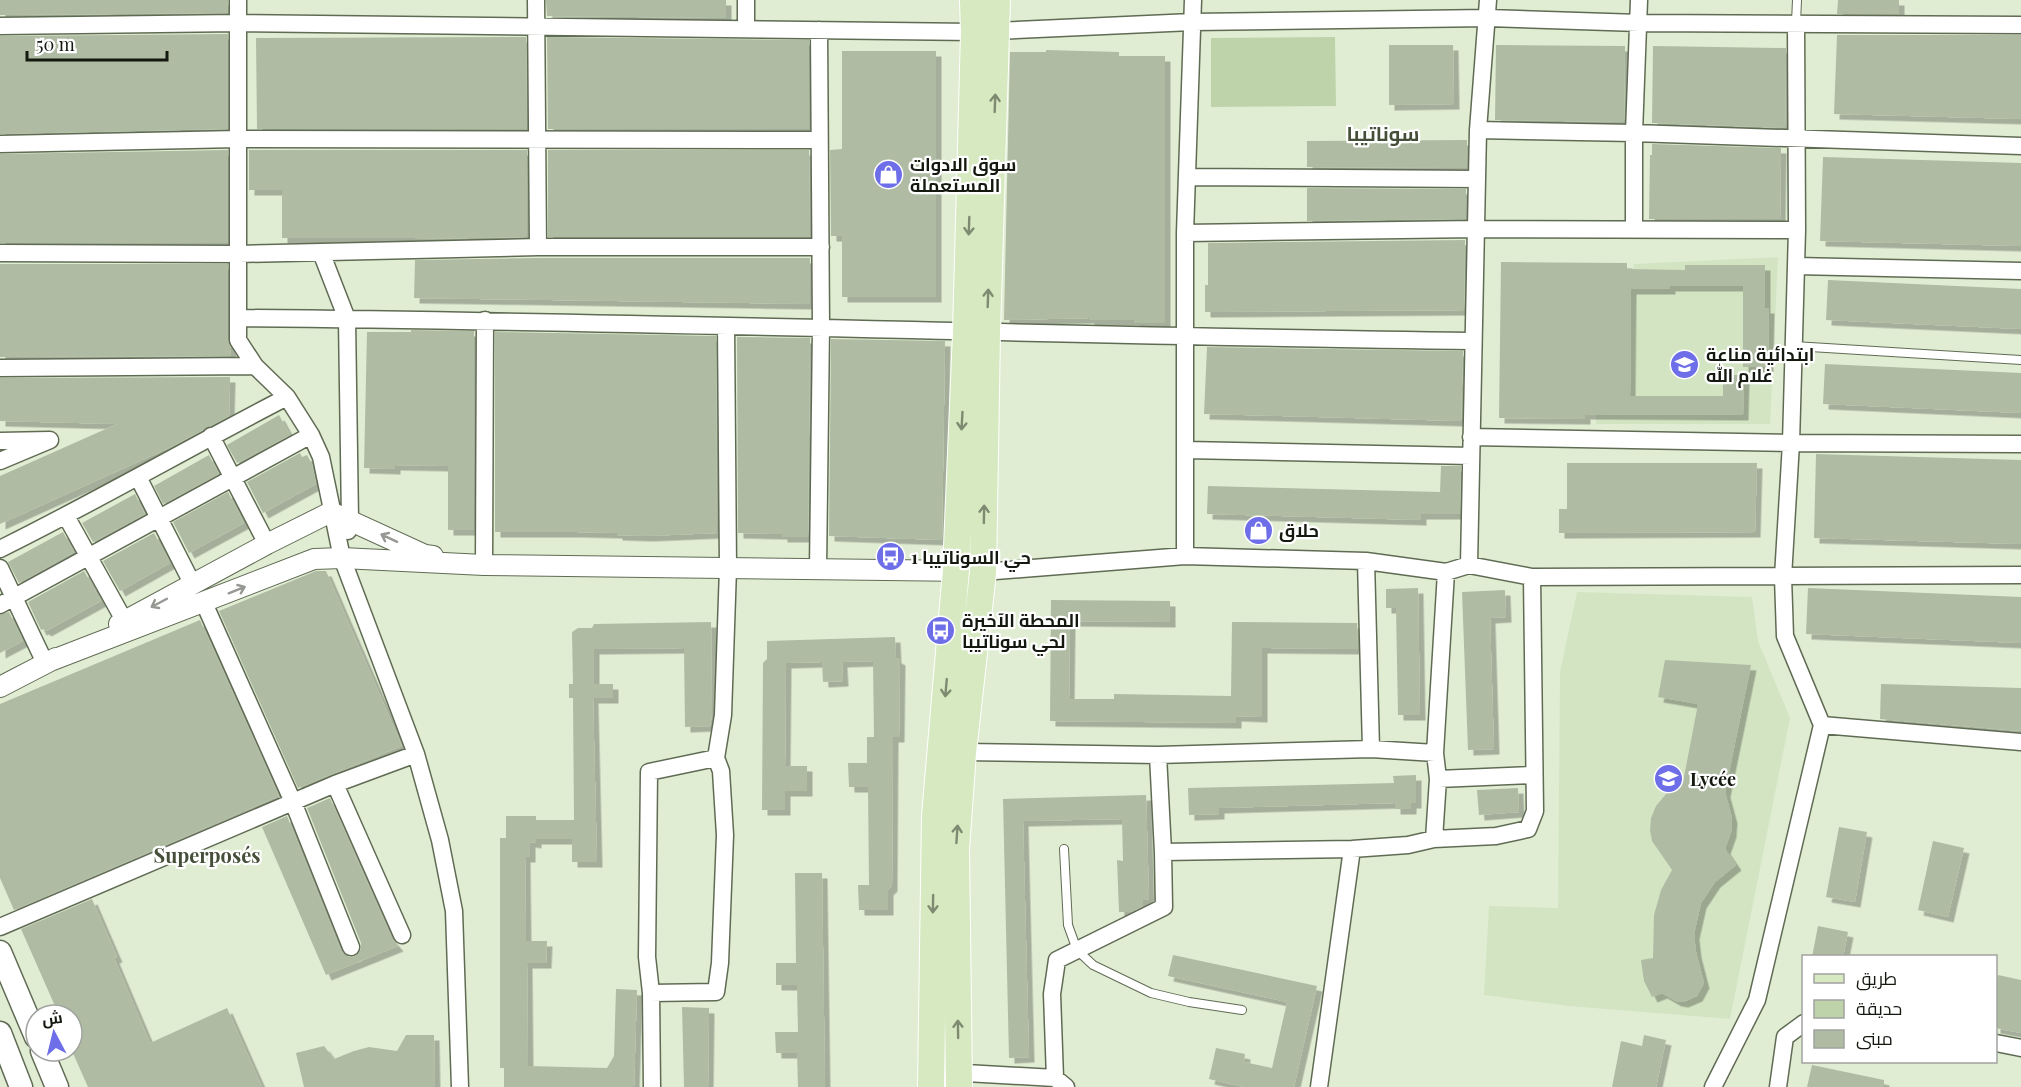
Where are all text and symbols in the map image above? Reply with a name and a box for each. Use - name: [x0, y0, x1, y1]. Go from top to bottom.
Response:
- scale bar: [27, 24, 166, 62]
- text: 50 m: [36, 32, 75, 56]
- one-way arrow: [989, 93, 1001, 113]
- district label: سوناتيبا: [1347, 119, 1419, 146]
- place label: سوق الادوات المستعملة: [910, 152, 1016, 197]
- shop icon: سوق الادوات المستعملة: [873, 158, 905, 190]
- one-way arrow: [963, 216, 975, 236]
- one-way arrow: [982, 288, 994, 308]
- place label: ابتدائية مناعة غلام الله: [1706, 342, 1814, 388]
- school or university icon: ابتدائية مناعة غلام الله: [1669, 348, 1701, 380]
- one-way arrow: [957, 411, 968, 431]
- one-way arrow: [978, 504, 990, 524]
- shop icon: حلاق: [1242, 514, 1274, 546]
- place label: حلاق: [1279, 518, 1319, 542]
- one-way arrow: [380, 531, 398, 543]
- bus stop icon: حي السوناتيبا 1: [874, 541, 906, 573]
- place label: حي السوناتيبا 1: [911, 545, 1031, 573]
- one-way arrow: [227, 584, 246, 595]
- one-way arrow: [151, 597, 168, 609]
- place label: المحطة الآخيرة لحي سوناتيبا: [962, 608, 1080, 657]
- bus stop icon: المحطة الآخيرة لحي سوناتيبا: [925, 614, 957, 646]
- one-way arrow: [940, 678, 951, 698]
- school or university icon: Lycée: [1653, 763, 1685, 795]
- place label: Lycée: [1690, 767, 1736, 791]
- one-way arrow: [952, 824, 963, 844]
- district label: Superposés: [154, 841, 260, 868]
- one-way arrow: [927, 893, 939, 913]
- legend: [1802, 955, 1997, 1063]
- text: طريق: [1856, 966, 1897, 991]
- text: حديقة: [1856, 996, 1902, 1020]
- north arrow: [24, 1003, 84, 1063]
- text: ش: [41, 1006, 64, 1029]
- one-way arrow: [952, 1019, 964, 1039]
- text: مبنى: [1856, 1026, 1893, 1050]

